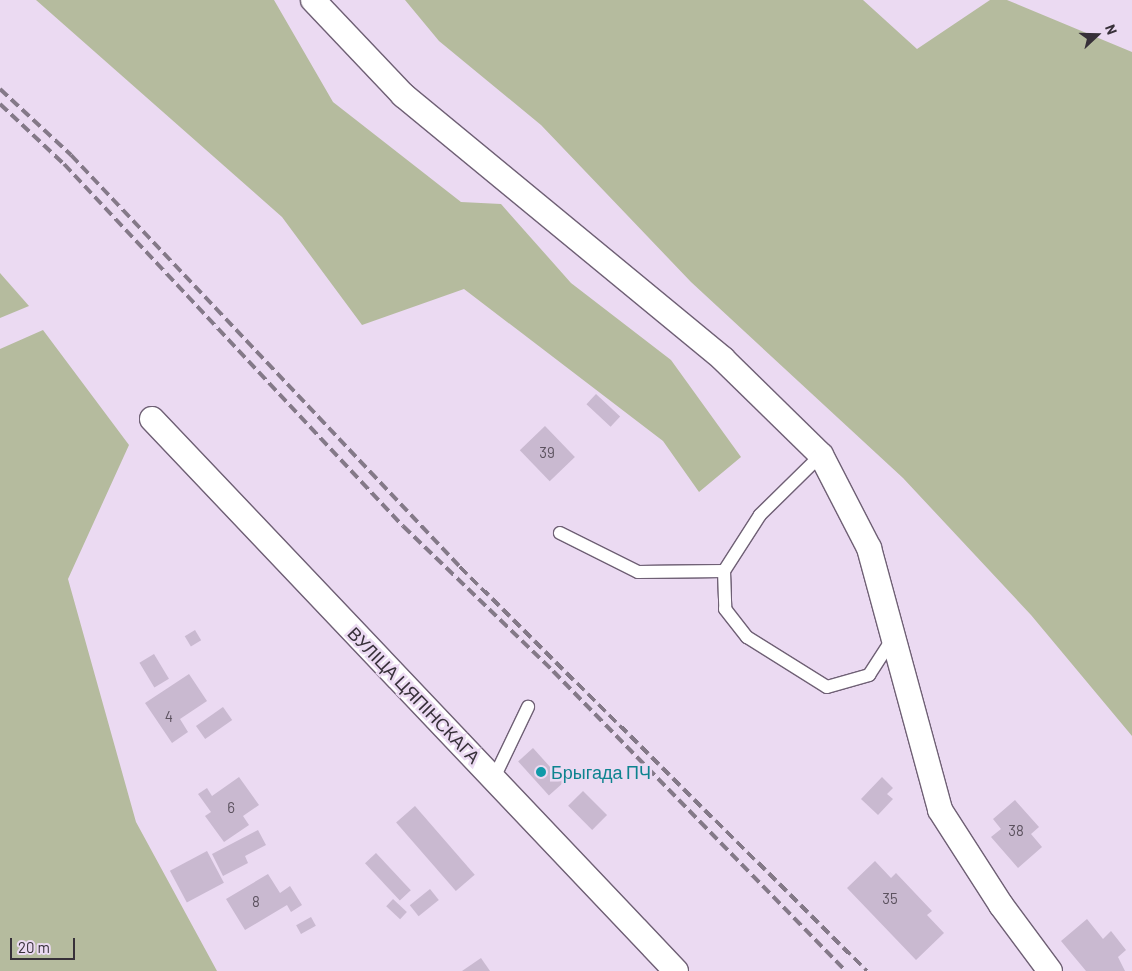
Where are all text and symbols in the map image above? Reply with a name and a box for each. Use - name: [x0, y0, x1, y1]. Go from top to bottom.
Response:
- north arrow: [1072, 10, 1122, 60]
- text: N: [1102, 22, 1121, 37]
- house number: 39: [539, 444, 555, 462]
- street label: ВУЛІЦА ЦЯПІНСКАГА: [343, 622, 485, 768]
- house number: 4: [165, 708, 173, 726]
- place label: Брыгада ПЧ: [551, 761, 651, 783]
- marker: Брыгада ПЧ: [535, 766, 547, 778]
- house number: 6: [227, 799, 235, 817]
- house number: 38: [1008, 822, 1024, 840]
- house number: 35: [882, 890, 898, 908]
- house number: 8: [252, 893, 260, 911]
- scale bar: [12, 928, 78, 960]
- text: 20 m: [18, 938, 50, 956]

